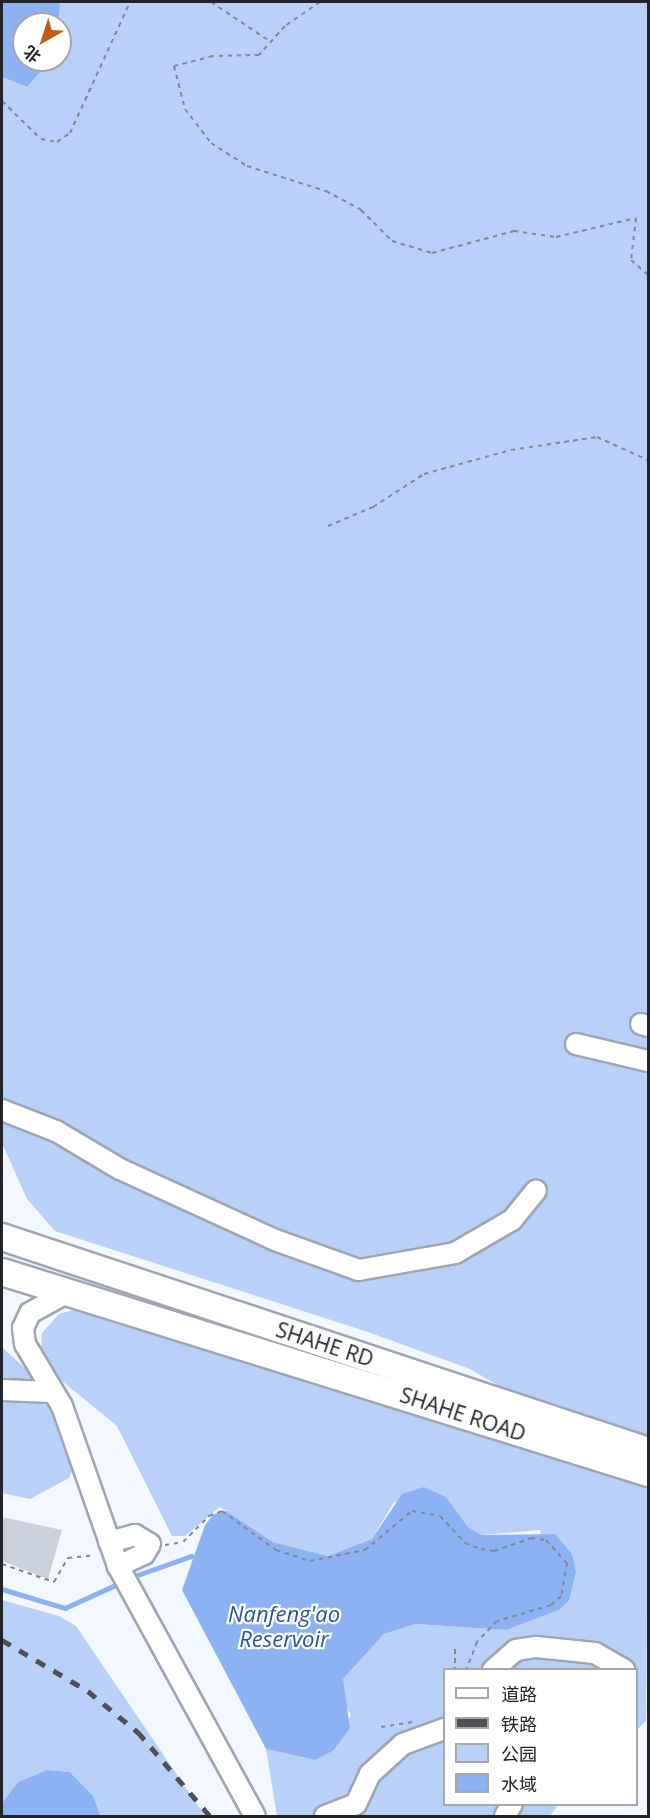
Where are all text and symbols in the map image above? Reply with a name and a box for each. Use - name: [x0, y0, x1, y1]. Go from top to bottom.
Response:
- north arrow: [12, 12, 72, 72]
- text: 北: [19, 41, 45, 68]
- street label: SHAHE RD: [273, 1316, 377, 1372]
- street label: SHAHE ROAD: [397, 1382, 529, 1446]
- water label: Nanfeng'ao Reservoir: [228, 1600, 340, 1652]
- legend: [443, 1668, 638, 1806]
- text: 道路: [501, 1682, 537, 1706]
- text: 铁路: [501, 1712, 537, 1736]
- text: 公园: [501, 1742, 537, 1766]
- text: 水域: [501, 1772, 537, 1796]

